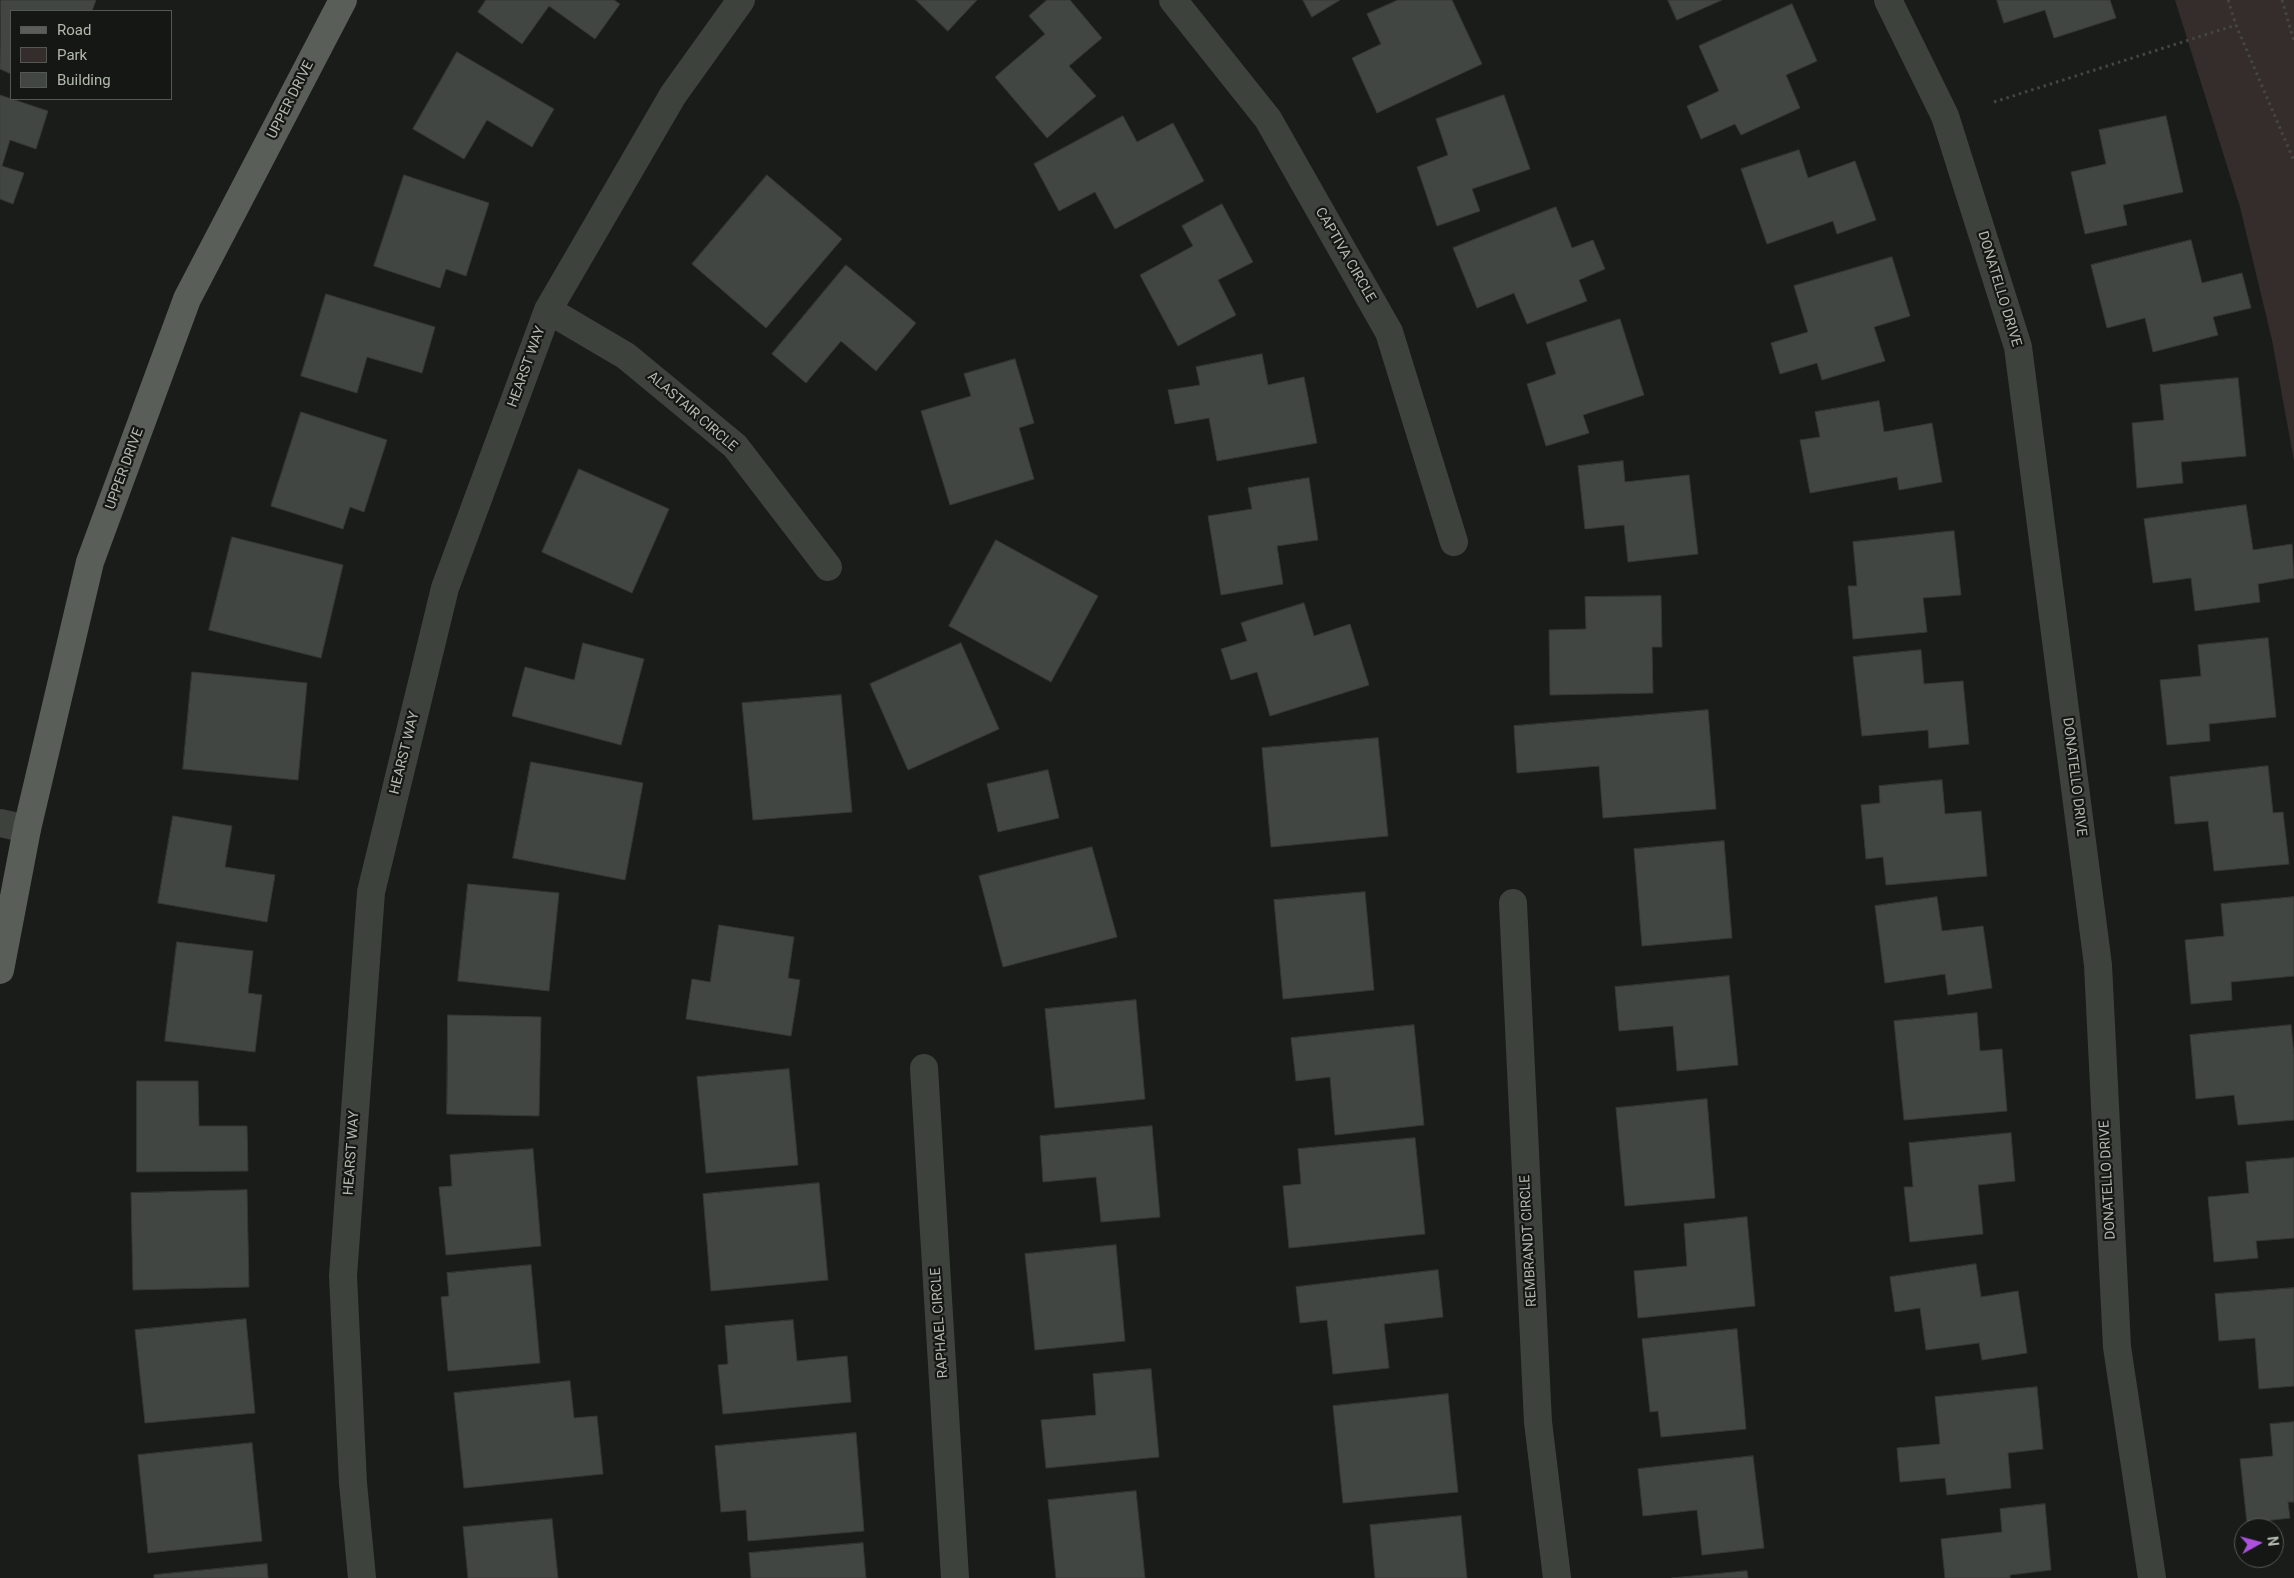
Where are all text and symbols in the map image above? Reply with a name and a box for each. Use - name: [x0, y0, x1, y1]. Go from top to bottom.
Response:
- legend: [10, 10, 172, 100]
- text: Road: [57, 21, 91, 39]
- text: Park: [57, 46, 87, 64]
- street label: UPPER DRIVE: [264, 58, 318, 142]
- text: Building: [57, 71, 111, 89]
- street label: CAPTIVA CIRCLE: [1311, 205, 1379, 305]
- street label: DONATELLO DRIVE: [1973, 229, 2025, 349]
- street label: HEARST WAY: [505, 324, 549, 410]
- street label: ALASTAIR CIRCLE: [644, 369, 740, 455]
- street label: UPPER DRIVE: [103, 426, 147, 512]
- street label: HEARST WAY: [387, 710, 423, 796]
- street label: DONATELLO DRIVE: [2058, 717, 2090, 837]
- street label: HEARST WAY: [341, 1110, 363, 1196]
- street label: DONATELLO DRIVE: [2096, 1120, 2120, 1240]
- street label: REMBRANDT CIRCLE: [1517, 1175, 1541, 1307]
- street label: RAPHAEL CIRCLE: [928, 1267, 952, 1379]
- north arrow: [2234, 1518, 2284, 1568]
- text: N: [2264, 1535, 2281, 1547]

